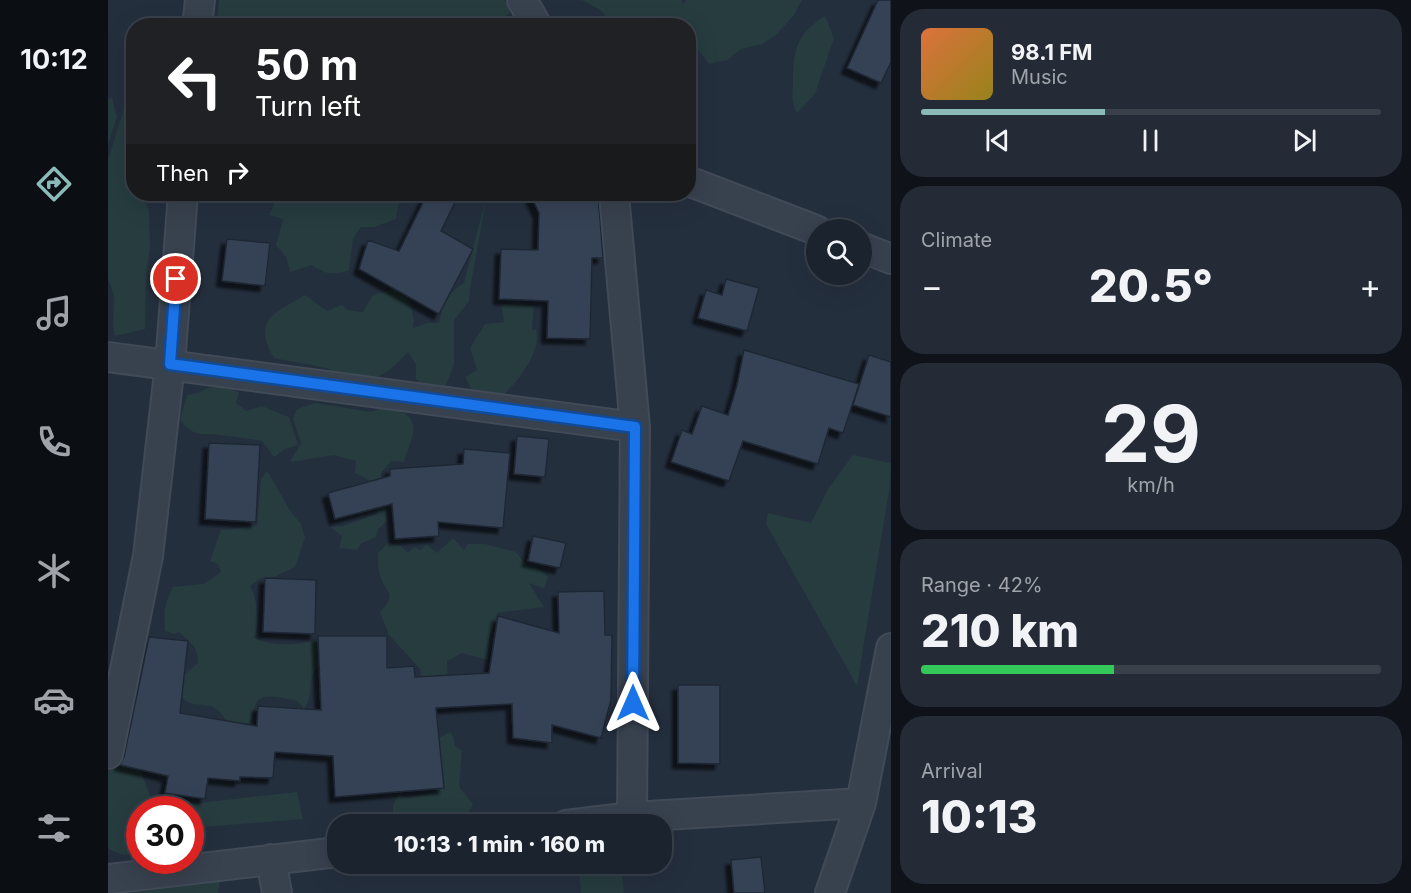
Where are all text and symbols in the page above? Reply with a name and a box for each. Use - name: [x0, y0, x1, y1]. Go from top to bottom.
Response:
- text: 50 m: [255, 39, 358, 90]
- text: 98.1 FM: [1011, 39, 1093, 65]
- icon: left: [156, 42, 234, 120]
- text: 10:12: [20, 43, 88, 76]
- text: Music: [1011, 65, 1068, 89]
- text: Turn left: [255, 90, 361, 123]
- icon: previous: [981, 124, 1014, 157]
- icon: pause: [1134, 124, 1167, 157]
- icon: next: [1288, 124, 1321, 157]
- icon: right: [221, 156, 254, 189]
- text: Then: [156, 160, 209, 186]
- icon: directions: [33, 163, 75, 205]
- map controls: [806, 219, 872, 285]
- button: search: [806, 219, 872, 285]
- text: Climate: [921, 228, 992, 252]
- pin: [150, 253, 201, 304]
- text: 20.5°: [1089, 258, 1213, 313]
- icon: arrive: [159, 262, 192, 295]
- text: −: [921, 266, 943, 306]
- text: +: [1359, 266, 1381, 306]
- icon: music: [33, 292, 75, 334]
- text: 29: [1101, 386, 1201, 481]
- icon: phone: [33, 421, 75, 463]
- text: km/h: [1127, 473, 1175, 497]
- icon: climate: [33, 550, 75, 592]
- text: Range · 42%: [921, 573, 1043, 597]
- text: 210 km: [921, 603, 1079, 658]
- position arrow: [601, 671, 665, 735]
- icon: car: [33, 679, 75, 721]
- text: Arrival: [921, 759, 983, 783]
- text: 10:13: [921, 789, 1037, 844]
- speed limit sign: 30: [126, 796, 204, 874]
- icon: filters: [33, 807, 75, 849]
- text: 10:13 · 1 min · 160 m: [394, 831, 605, 857]

